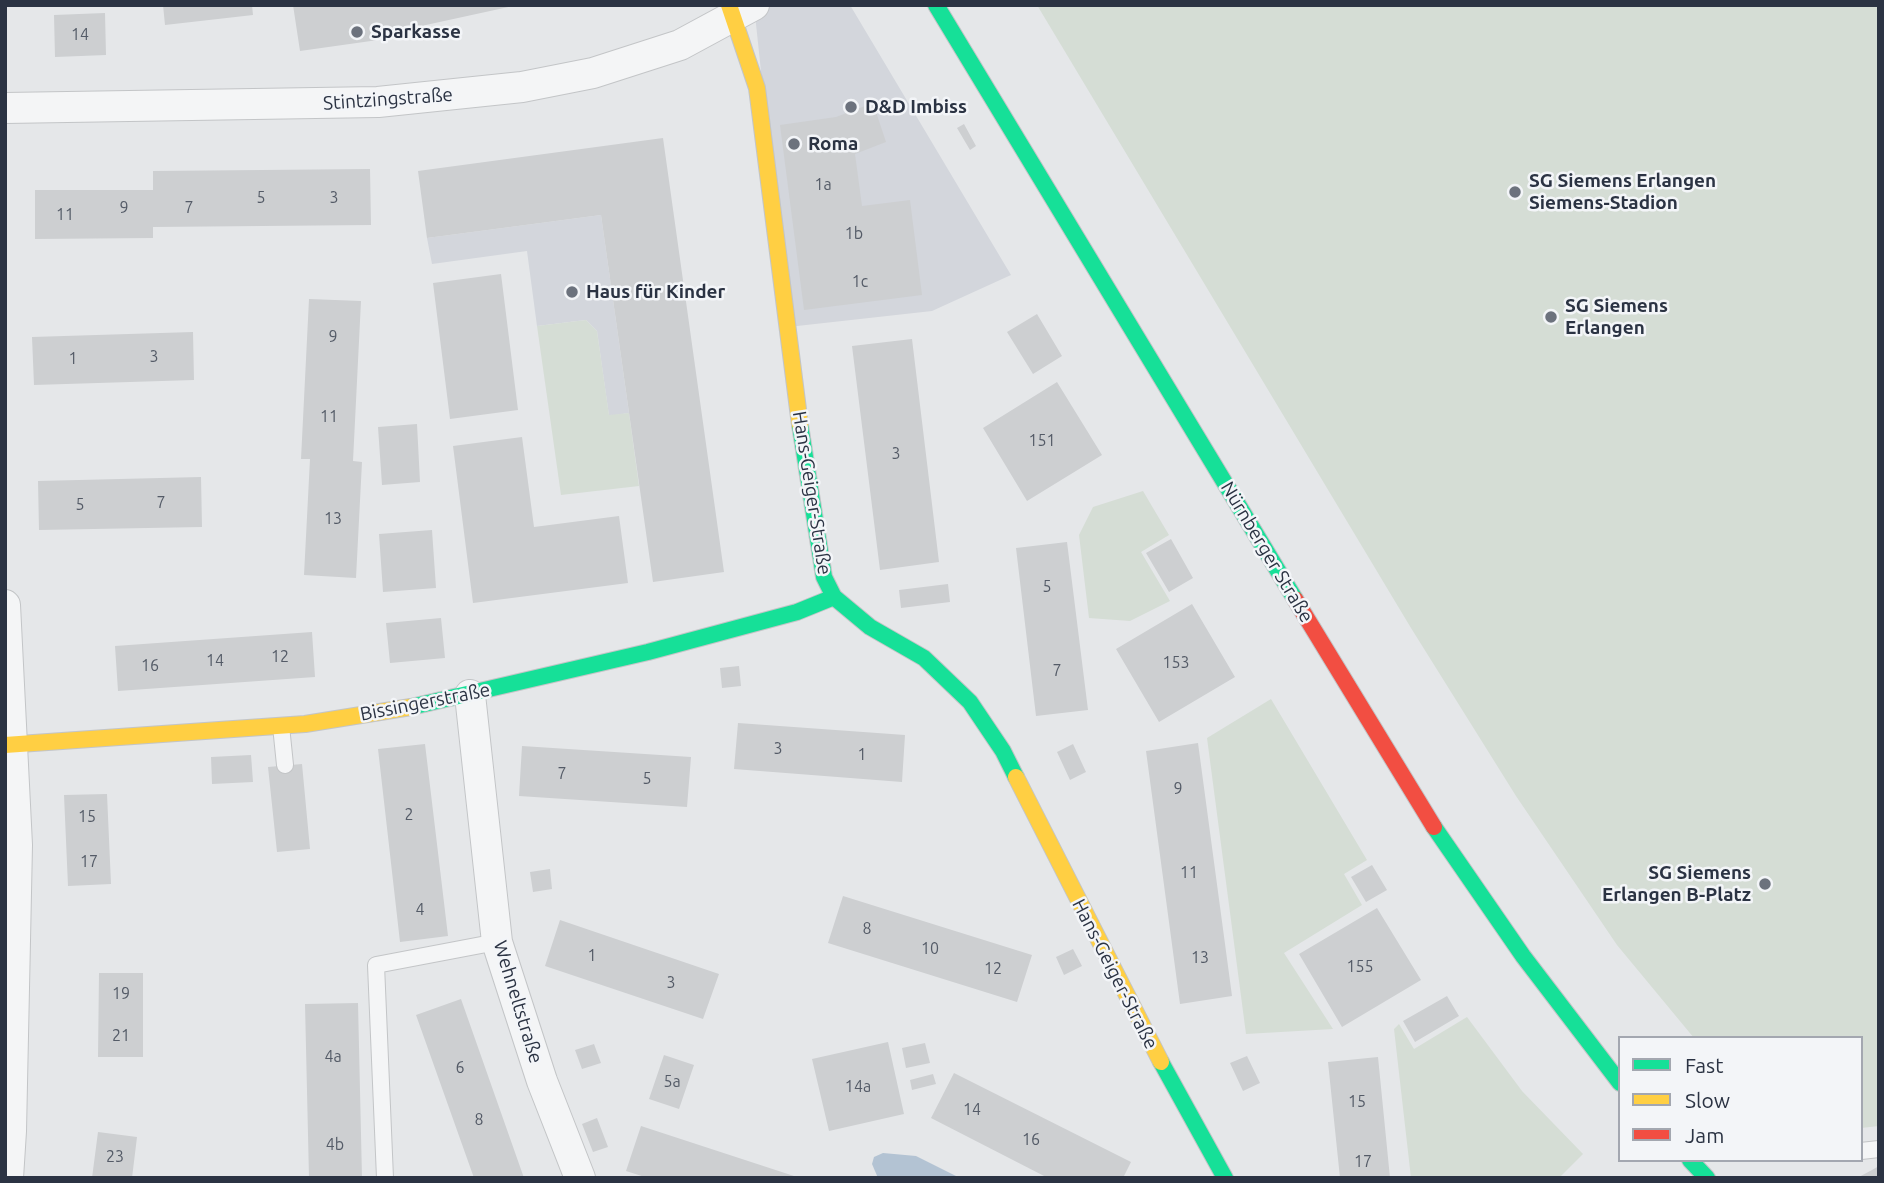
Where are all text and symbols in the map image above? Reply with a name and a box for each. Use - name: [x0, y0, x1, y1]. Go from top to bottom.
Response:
- place label: Sparkasse: [371, 21, 461, 43]
- marker: Sparkasse: [349, 24, 365, 40]
- house number: 14: [71, 25, 89, 45]
- street label: Stintzingstraße: [322, 83, 454, 115]
- place label: D&D Imbiss: [865, 96, 967, 118]
- marker: D&D Imbiss: [843, 99, 859, 115]
- place label: Roma: [808, 133, 858, 155]
- marker: Roma: [786, 136, 802, 152]
- place label: SG Siemens Erlangen Siemens-Stadion: [1529, 170, 1716, 214]
- house number: 1a: [814, 175, 832, 195]
- marker: SG Siemens Erlangen Siemens-Stadion: [1507, 184, 1523, 200]
- house number: 5: [256, 188, 266, 208]
- house number: 3: [329, 188, 339, 208]
- house number: 9: [119, 198, 129, 218]
- house number: 7: [184, 198, 194, 218]
- house number: 11: [56, 205, 74, 225]
- house number: 1b: [845, 224, 863, 244]
- house number: 1c: [852, 272, 868, 292]
- place label: Haus für Kinder: [586, 281, 725, 303]
- marker: Haus für Kinder: [564, 284, 580, 300]
- place label: SG Siemens Erlangen: [1565, 295, 1668, 339]
- marker: SG Siemens Erlangen: [1543, 309, 1559, 325]
- house number: 9: [328, 327, 338, 347]
- house number: 3: [149, 347, 159, 367]
- house number: 1: [68, 349, 78, 369]
- house number: 11: [320, 407, 338, 427]
- street label: Hans-Geiger-Straße: [788, 410, 836, 576]
- house number: 151: [1028, 431, 1056, 451]
- house number: 3: [891, 444, 901, 464]
- street label: Nürnberger Straße: [1216, 477, 1318, 627]
- house number: 7: [156, 493, 166, 513]
- house number: 5: [75, 495, 85, 515]
- house number: 13: [324, 509, 342, 529]
- house number: 5: [1042, 577, 1052, 597]
- house number: 12: [271, 647, 289, 667]
- house number: 14: [206, 651, 224, 671]
- house number: 153: [1162, 653, 1190, 673]
- house number: 16: [141, 656, 159, 676]
- house number: 7: [1052, 661, 1062, 681]
- street label: Bissingerstraße: [358, 678, 492, 726]
- house number: 3: [773, 739, 783, 759]
- house number: 1: [857, 745, 867, 765]
- house number: 7: [557, 764, 567, 784]
- house number: 5: [642, 769, 652, 789]
- house number: 9: [1173, 779, 1183, 799]
- house number: 2: [404, 805, 414, 825]
- house number: 15: [78, 807, 96, 827]
- house number: 17: [80, 852, 98, 872]
- place label: SG Siemens Erlangen B-Platz: [1602, 862, 1751, 906]
- house number: 11: [1180, 863, 1198, 883]
- marker: SG Siemens Erlangen B-Platz: [1757, 876, 1773, 892]
- street label: Hans-Geiger-Straße: [1067, 895, 1163, 1053]
- house number: 4: [415, 900, 425, 920]
- house number: 8: [862, 919, 872, 939]
- street label: Wehneltstraße: [489, 938, 547, 1066]
- house number: 10: [921, 939, 939, 959]
- house number: 1: [587, 946, 597, 966]
- house number: 13: [1191, 948, 1209, 968]
- house number: 155: [1346, 957, 1374, 977]
- house number: 12: [984, 959, 1002, 979]
- house number: 3: [666, 973, 676, 993]
- house number: 19: [112, 984, 130, 1004]
- house number: 21: [112, 1026, 130, 1046]
- legend: [1618, 1036, 1863, 1162]
- house number: 4a: [324, 1047, 342, 1067]
- text: Fast: [1685, 1053, 1723, 1077]
- house number: 6: [455, 1058, 465, 1078]
- house number: 5a: [663, 1072, 681, 1092]
- house number: 14a: [845, 1077, 871, 1097]
- text: Slow: [1685, 1088, 1730, 1112]
- house number: 15: [1348, 1092, 1366, 1112]
- house number: 14: [963, 1100, 981, 1120]
- house number: 8: [474, 1110, 484, 1130]
- text: Jam: [1685, 1123, 1724, 1147]
- house number: 16: [1022, 1130, 1040, 1150]
- house number: 4b: [326, 1135, 344, 1155]
- house number: 23: [106, 1147, 124, 1167]
- house number: 17: [1354, 1152, 1372, 1172]

